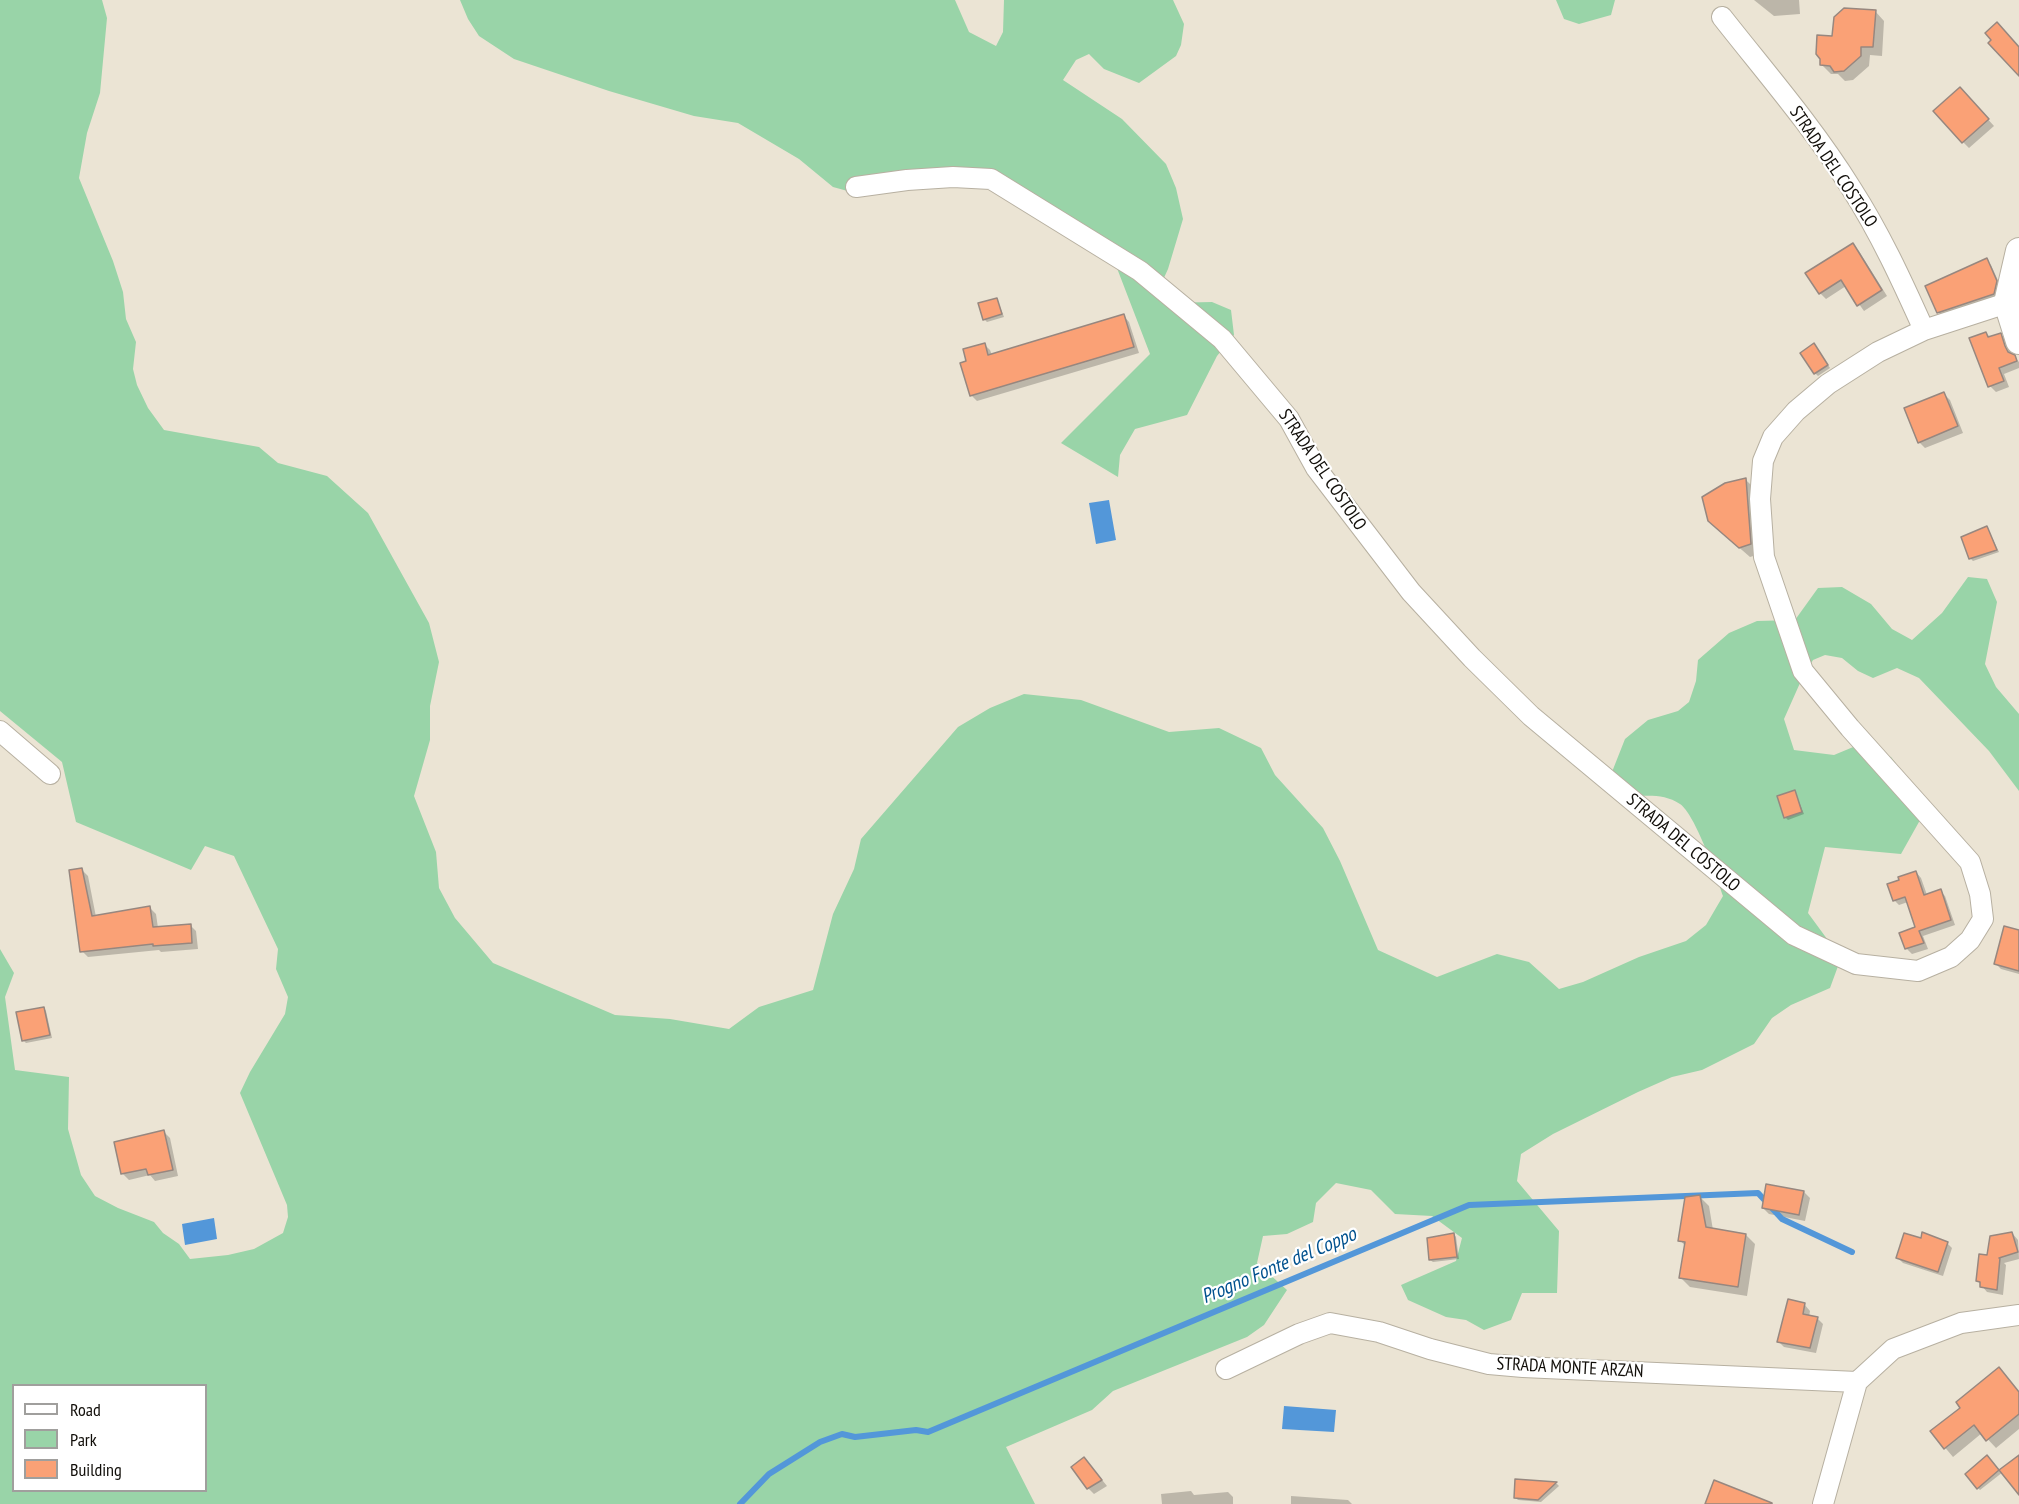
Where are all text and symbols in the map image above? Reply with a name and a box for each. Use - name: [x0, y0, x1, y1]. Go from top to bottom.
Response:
- street label: STRADA DEL COSTOLO: [1785, 102, 1881, 232]
- street label: STRADA DEL COSTOLO: [1274, 405, 1370, 535]
- street label: STRADA DEL COSTOLO: [1622, 789, 1744, 897]
- water label: Progno Fonte del Coppo: [1198, 1223, 1360, 1309]
- street label: STRADA MONTE ARZAN: [1496, 1353, 1644, 1383]
- legend: [12, 1384, 207, 1492]
- text: Road: [70, 1398, 101, 1421]
- text: Park: [70, 1428, 97, 1451]
- text: Building: [70, 1458, 122, 1481]

